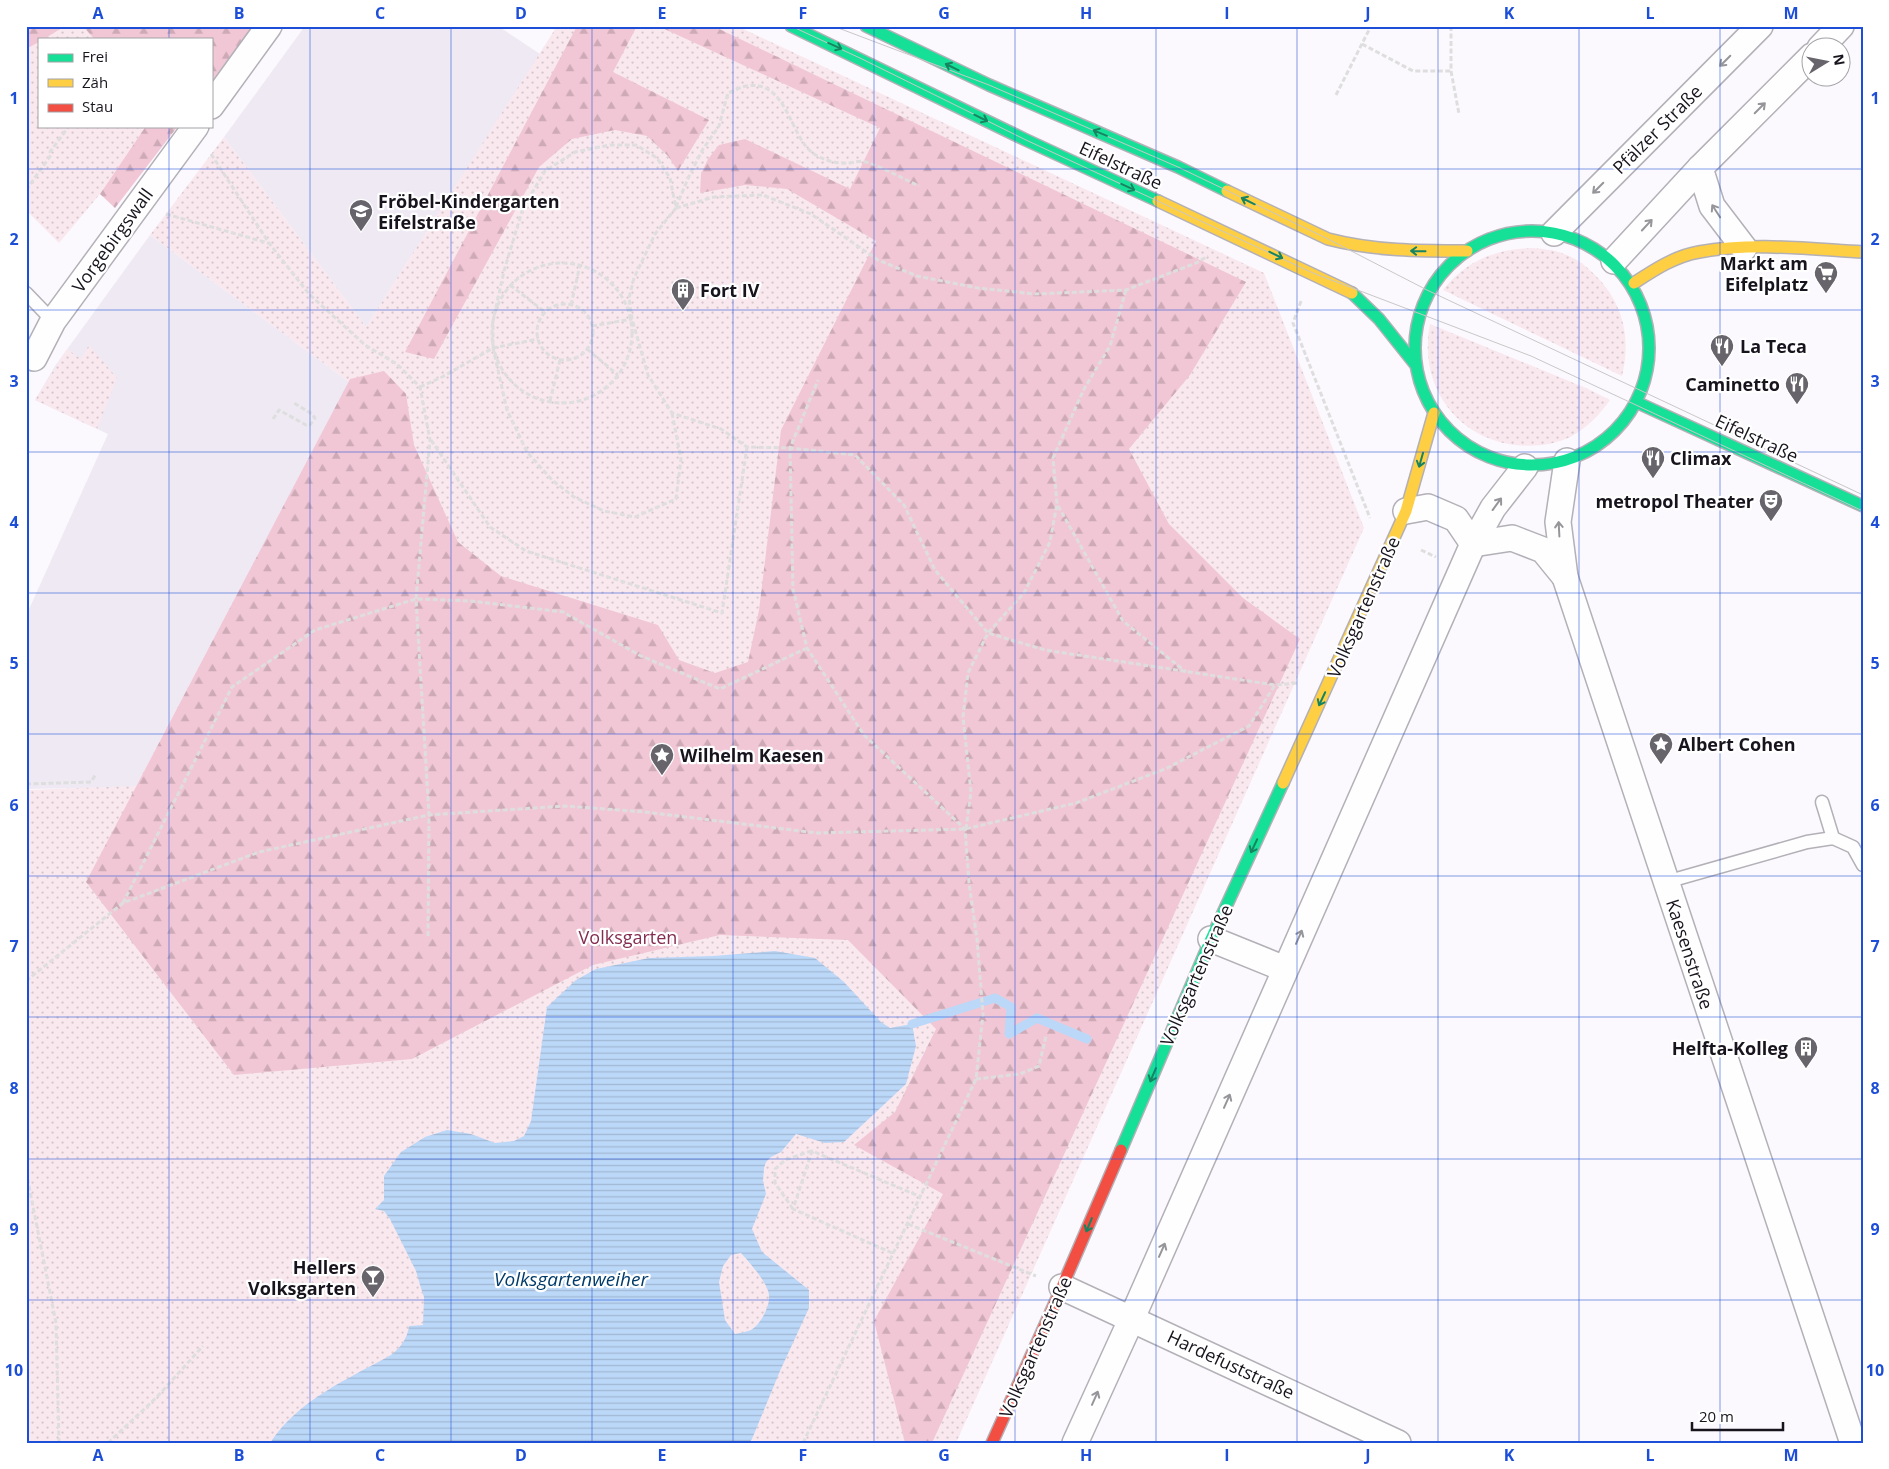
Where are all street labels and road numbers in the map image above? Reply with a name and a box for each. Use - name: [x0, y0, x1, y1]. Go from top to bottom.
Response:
- street label: Pfälzer Straße: [1607, 79, 1707, 179]
- street label: Eifelstraße: [1076, 135, 1166, 195]
- street label: Vorgebirgswall: [66, 183, 158, 297]
- street label: Eifelstraße: [1712, 408, 1802, 468]
- street label: Volksgartenstraße: [1321, 532, 1405, 682]
- street label: Kaesenstraße: [1661, 896, 1719, 1012]
- street label: Volksgartenstraße: [1154, 900, 1238, 1050]
- street label: Volksgartenstraße: [993, 1272, 1077, 1422]
- street label: Hardefuststraße: [1164, 1324, 1298, 1404]

